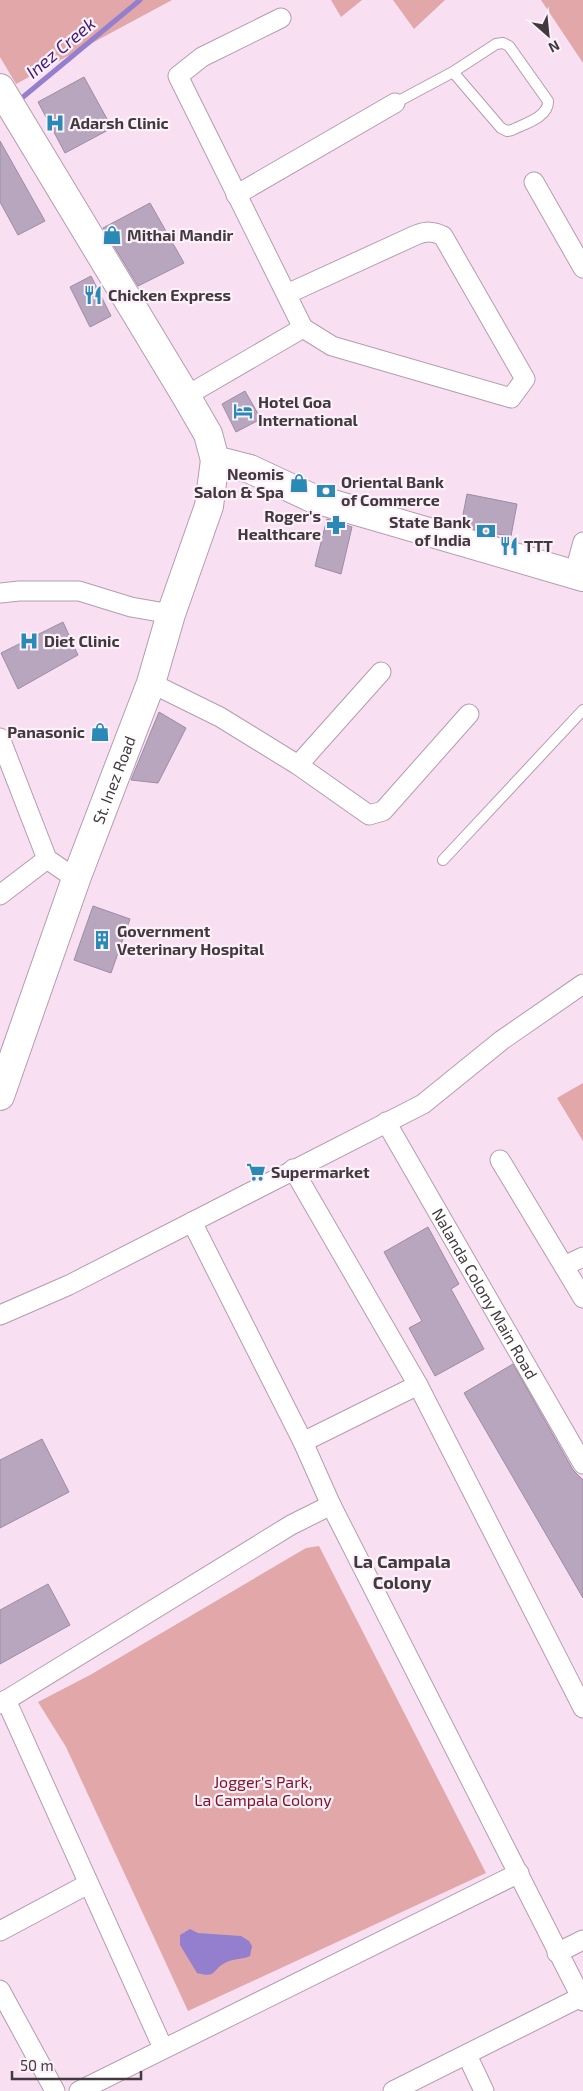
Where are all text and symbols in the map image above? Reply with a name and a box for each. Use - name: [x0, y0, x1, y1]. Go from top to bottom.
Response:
- north arrow: [523, 10, 573, 60]
- water label: Inez Creek: [21, 12, 100, 83]
- text: N: [546, 37, 562, 57]
- hospital icon: Adarsh Clinic: [44, 112, 66, 134]
- place label: Adarsh Clinic: [70, 113, 169, 132]
- shop icon: Mithai Mandir: [101, 224, 123, 246]
- place label: Mithai Mandir: [127, 225, 234, 244]
- restaurant icon: Chicken Express: [82, 284, 104, 306]
- place label: Chicken Express: [108, 285, 231, 304]
- place label: Hotel Goa International: [258, 392, 359, 429]
- hotel icon: Hotel Goa International: [232, 400, 254, 422]
- place label: Neomis Salon & Spa: [194, 464, 284, 501]
- shop icon: Neomis Salon & Spa: [288, 472, 310, 494]
- place label: Oriental Bank of Commerce: [341, 472, 444, 509]
- bank icon: Oriental Bank of Commerce: [315, 480, 337, 502]
- place label: Roger's Healthcare: [238, 506, 321, 543]
- place label: State Bank of India: [389, 512, 471, 549]
- pharmacy icon: Roger's Healthcare: [325, 514, 347, 536]
- bank icon: State Bank of India: [475, 520, 497, 542]
- restaurant icon: TTT: [498, 535, 520, 557]
- place label: TTT: [524, 536, 553, 555]
- hospital icon: Diet Clinic: [18, 630, 40, 652]
- place label: Diet Clinic: [44, 631, 120, 650]
- shop icon: Panasonic: [89, 721, 111, 743]
- place label: Panasonic: [7, 722, 85, 741]
- street label: St. Inez Road: [88, 733, 139, 827]
- place label: Government Veterinary Hospital: [117, 921, 265, 959]
- building icon: Government Veterinary Hospital: [91, 929, 113, 951]
- supermarket icon: Supermarket: [245, 1161, 267, 1183]
- place label: Supermarket: [271, 1162, 370, 1181]
- street label: Nalanda Colony Main Road: [429, 1204, 542, 1382]
- district label: La Campala Colony: [353, 1550, 451, 1593]
- park label: Jogger's Park, La Campala Colony: [194, 1772, 332, 1809]
- scale bar: [12, 2048, 141, 2080]
- text: 50 m: [20, 2056, 54, 2074]

